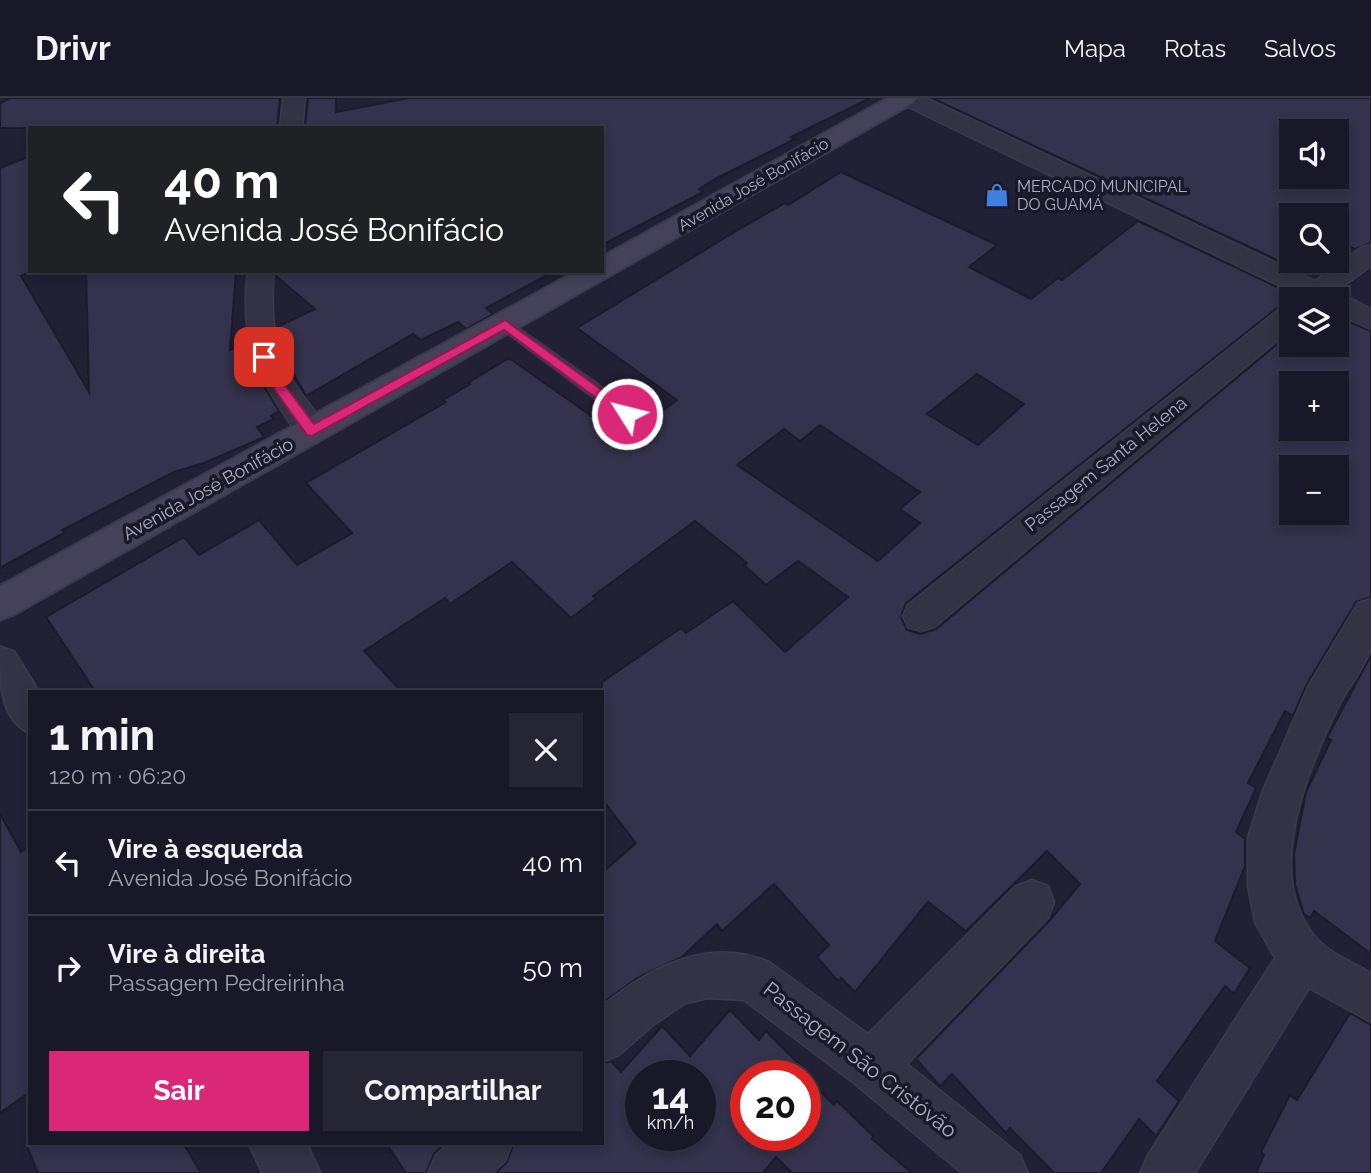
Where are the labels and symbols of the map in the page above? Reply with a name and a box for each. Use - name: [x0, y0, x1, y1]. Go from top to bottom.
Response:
- street label: Avenida José Bonifácio: [675, 134, 832, 235]
- place label: MERCADO MUNICIPAL DO GUAMÁ: [1017, 177, 1188, 214]
- shop icon: MERCADO MUNICIPAL DO GUAMÁ: [983, 181, 1011, 209]
- pin: [234, 327, 294, 387]
- position arrow: [590, 377, 664, 451]
- street label: Passagem Santa Helena: [1021, 392, 1191, 535]
- street label: Avenida José Bonifácio: [119, 433, 297, 544]
- street label: Passagem São Cristóvão: [759, 976, 962, 1143]
- speed limit sign: 20: [730, 1060, 821, 1151]

